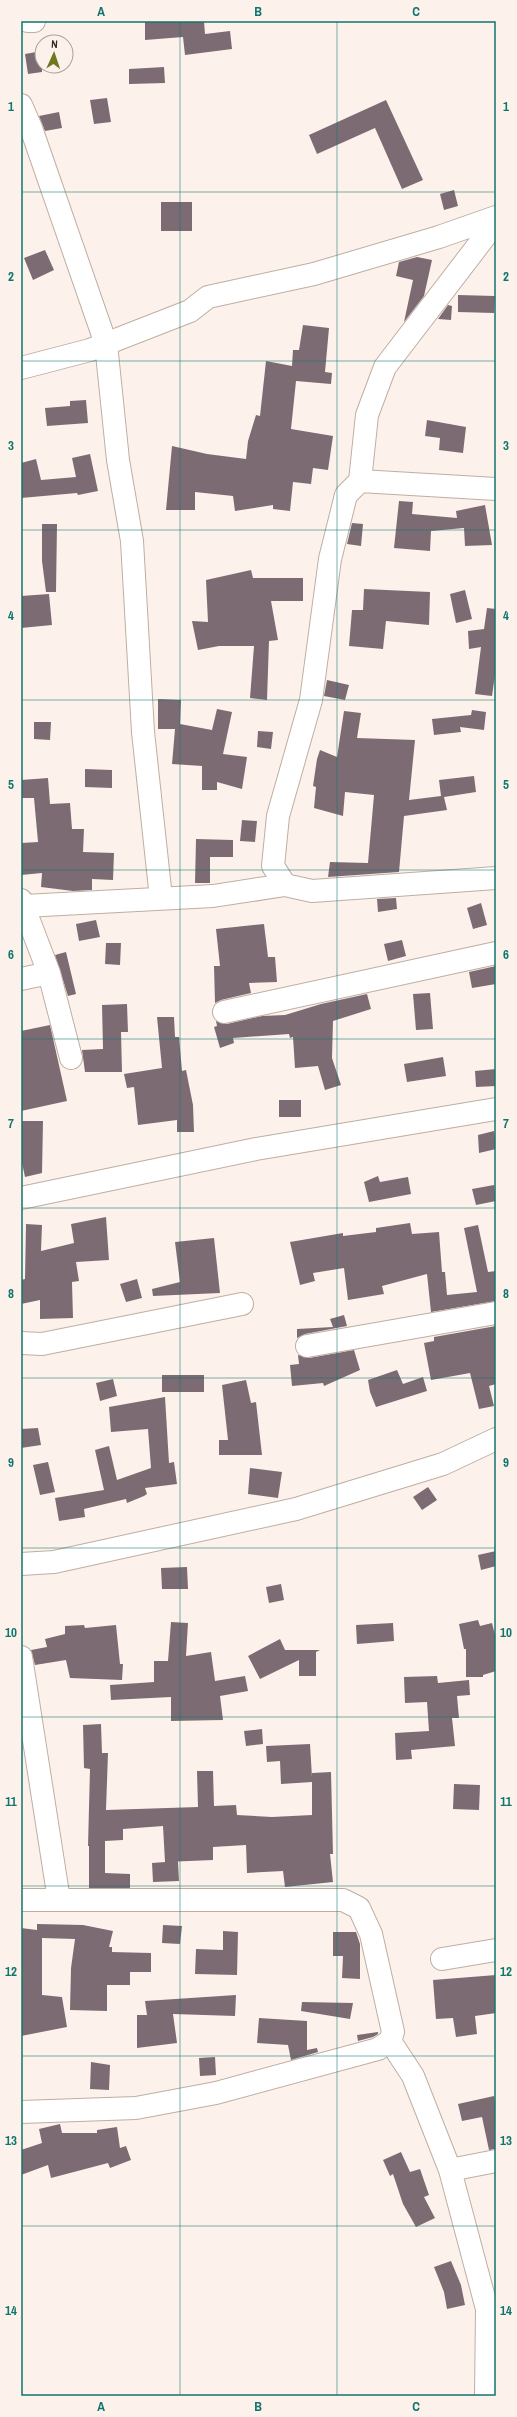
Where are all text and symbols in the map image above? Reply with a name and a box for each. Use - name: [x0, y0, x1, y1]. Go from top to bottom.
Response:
- text: A: [97, 3, 105, 20]
- text: B: [254, 3, 262, 20]
- text: C: [412, 3, 420, 20]
- north arrow: [34, 34, 74, 74]
- text: N: [51, 37, 58, 51]
- text: 1: [8, 98, 14, 115]
- text: 1: [503, 98, 509, 115]
- text: 2: [8, 268, 14, 285]
- text: 2: [503, 268, 509, 285]
- text: 3: [8, 437, 14, 454]
- text: 3: [503, 437, 509, 454]
- text: 4: [8, 607, 14, 624]
- text: 4: [503, 607, 509, 624]
- text: 5: [8, 776, 14, 793]
- text: 5: [503, 776, 509, 793]
- text: 6: [8, 946, 14, 963]
- text: 6: [503, 946, 509, 963]
- text: 7: [8, 1115, 14, 1132]
- text: 7: [503, 1115, 509, 1132]
- text: 8: [8, 1285, 14, 1302]
- text: 8: [503, 1285, 509, 1302]
- text: 9: [8, 1454, 14, 1471]
- text: 9: [503, 1454, 509, 1471]
- text: 10: [5, 1624, 17, 1641]
- text: 10: [500, 1624, 512, 1641]
- text: 11: [5, 1793, 17, 1810]
- text: 11: [500, 1793, 512, 1810]
- text: 12: [5, 1963, 17, 1980]
- text: 12: [500, 1963, 512, 1980]
- text: 13: [5, 2132, 17, 2149]
- text: 13: [500, 2132, 512, 2149]
- text: 14: [5, 2302, 17, 2319]
- text: 14: [500, 2302, 512, 2319]
- text: A: [97, 2398, 105, 2415]
- text: B: [254, 2398, 262, 2415]
- text: C: [412, 2398, 420, 2415]

